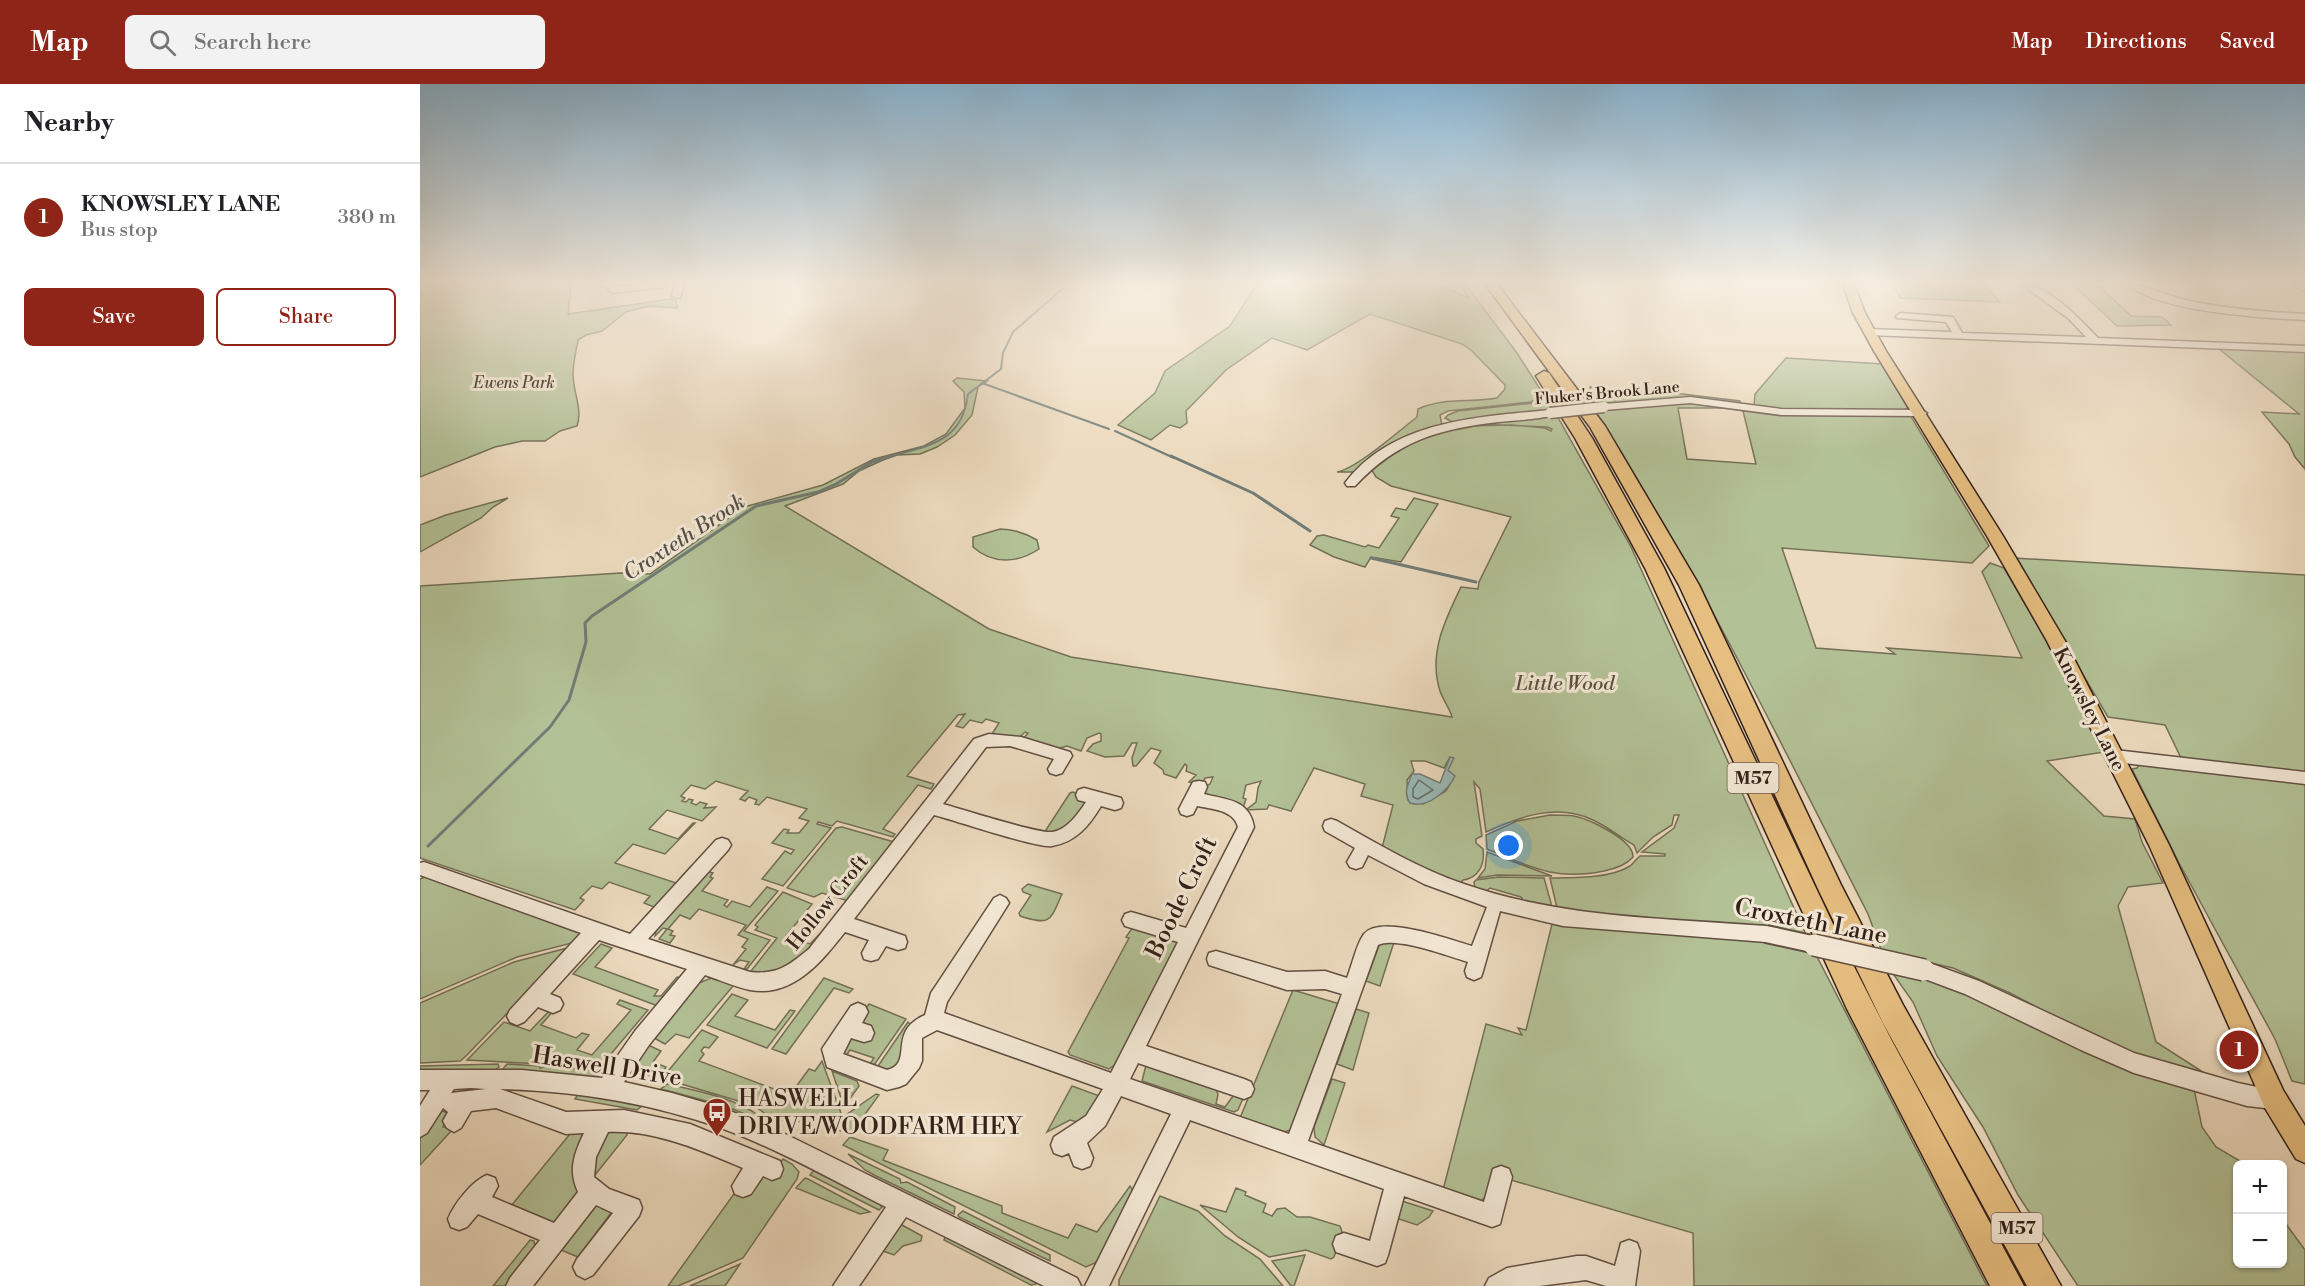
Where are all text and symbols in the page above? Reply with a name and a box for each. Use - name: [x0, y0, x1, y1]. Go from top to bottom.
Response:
- search box: [125, 15, 545, 69]
- text: Map: [30, 25, 89, 60]
- icon: search: [146, 26, 179, 59]
- text: Search here: [194, 29, 311, 56]
- text: Map: [2011, 29, 2053, 55]
- text: Directions: [2086, 29, 2187, 55]
- text: Saved: [2220, 29, 2275, 55]
- text: Nearby: [24, 107, 114, 139]
- text: KNOWSLEY LANE: [81, 191, 280, 218]
- text: 1: [39, 205, 48, 230]
- text: 380 m: [338, 205, 396, 230]
- text: Bus stop: [81, 218, 158, 243]
- button: Save: [24, 288, 204, 346]
- button: Share: [216, 288, 396, 346]
- park label: Ewens Park: [472, 373, 555, 393]
- street label: Fluker's Brook Lane: [1534, 377, 1680, 409]
- water label: Croxteth Brook: [619, 489, 750, 587]
- street label: Knowsley Lane: [2047, 644, 2131, 776]
- park label: Little Wood: [1514, 672, 1615, 697]
- road number: M57: [1728, 763, 1778, 793]
- street label: Boode Croft: [1139, 831, 1225, 964]
- your location: [1494, 831, 1523, 860]
- street label: Hollow Croft: [782, 850, 874, 956]
- street label: Croxteth Lane: [1732, 893, 1890, 951]
- pin: 1: [2220, 1028, 2258, 1072]
- street label: Haswell Drive: [530, 1040, 684, 1094]
- place label: HASWELL DRIVE/WOODFARM HEY: [738, 1084, 1023, 1142]
- bus stop icon: HASWELL DRIVE/WOODFARM HEY: [701, 1096, 733, 1138]
- map controls: [2233, 1160, 2287, 1268]
- button: +: [2233, 1160, 2287, 1214]
- road number: M57: [1992, 1213, 2042, 1243]
- button: −: [2233, 1214, 2287, 1268]

